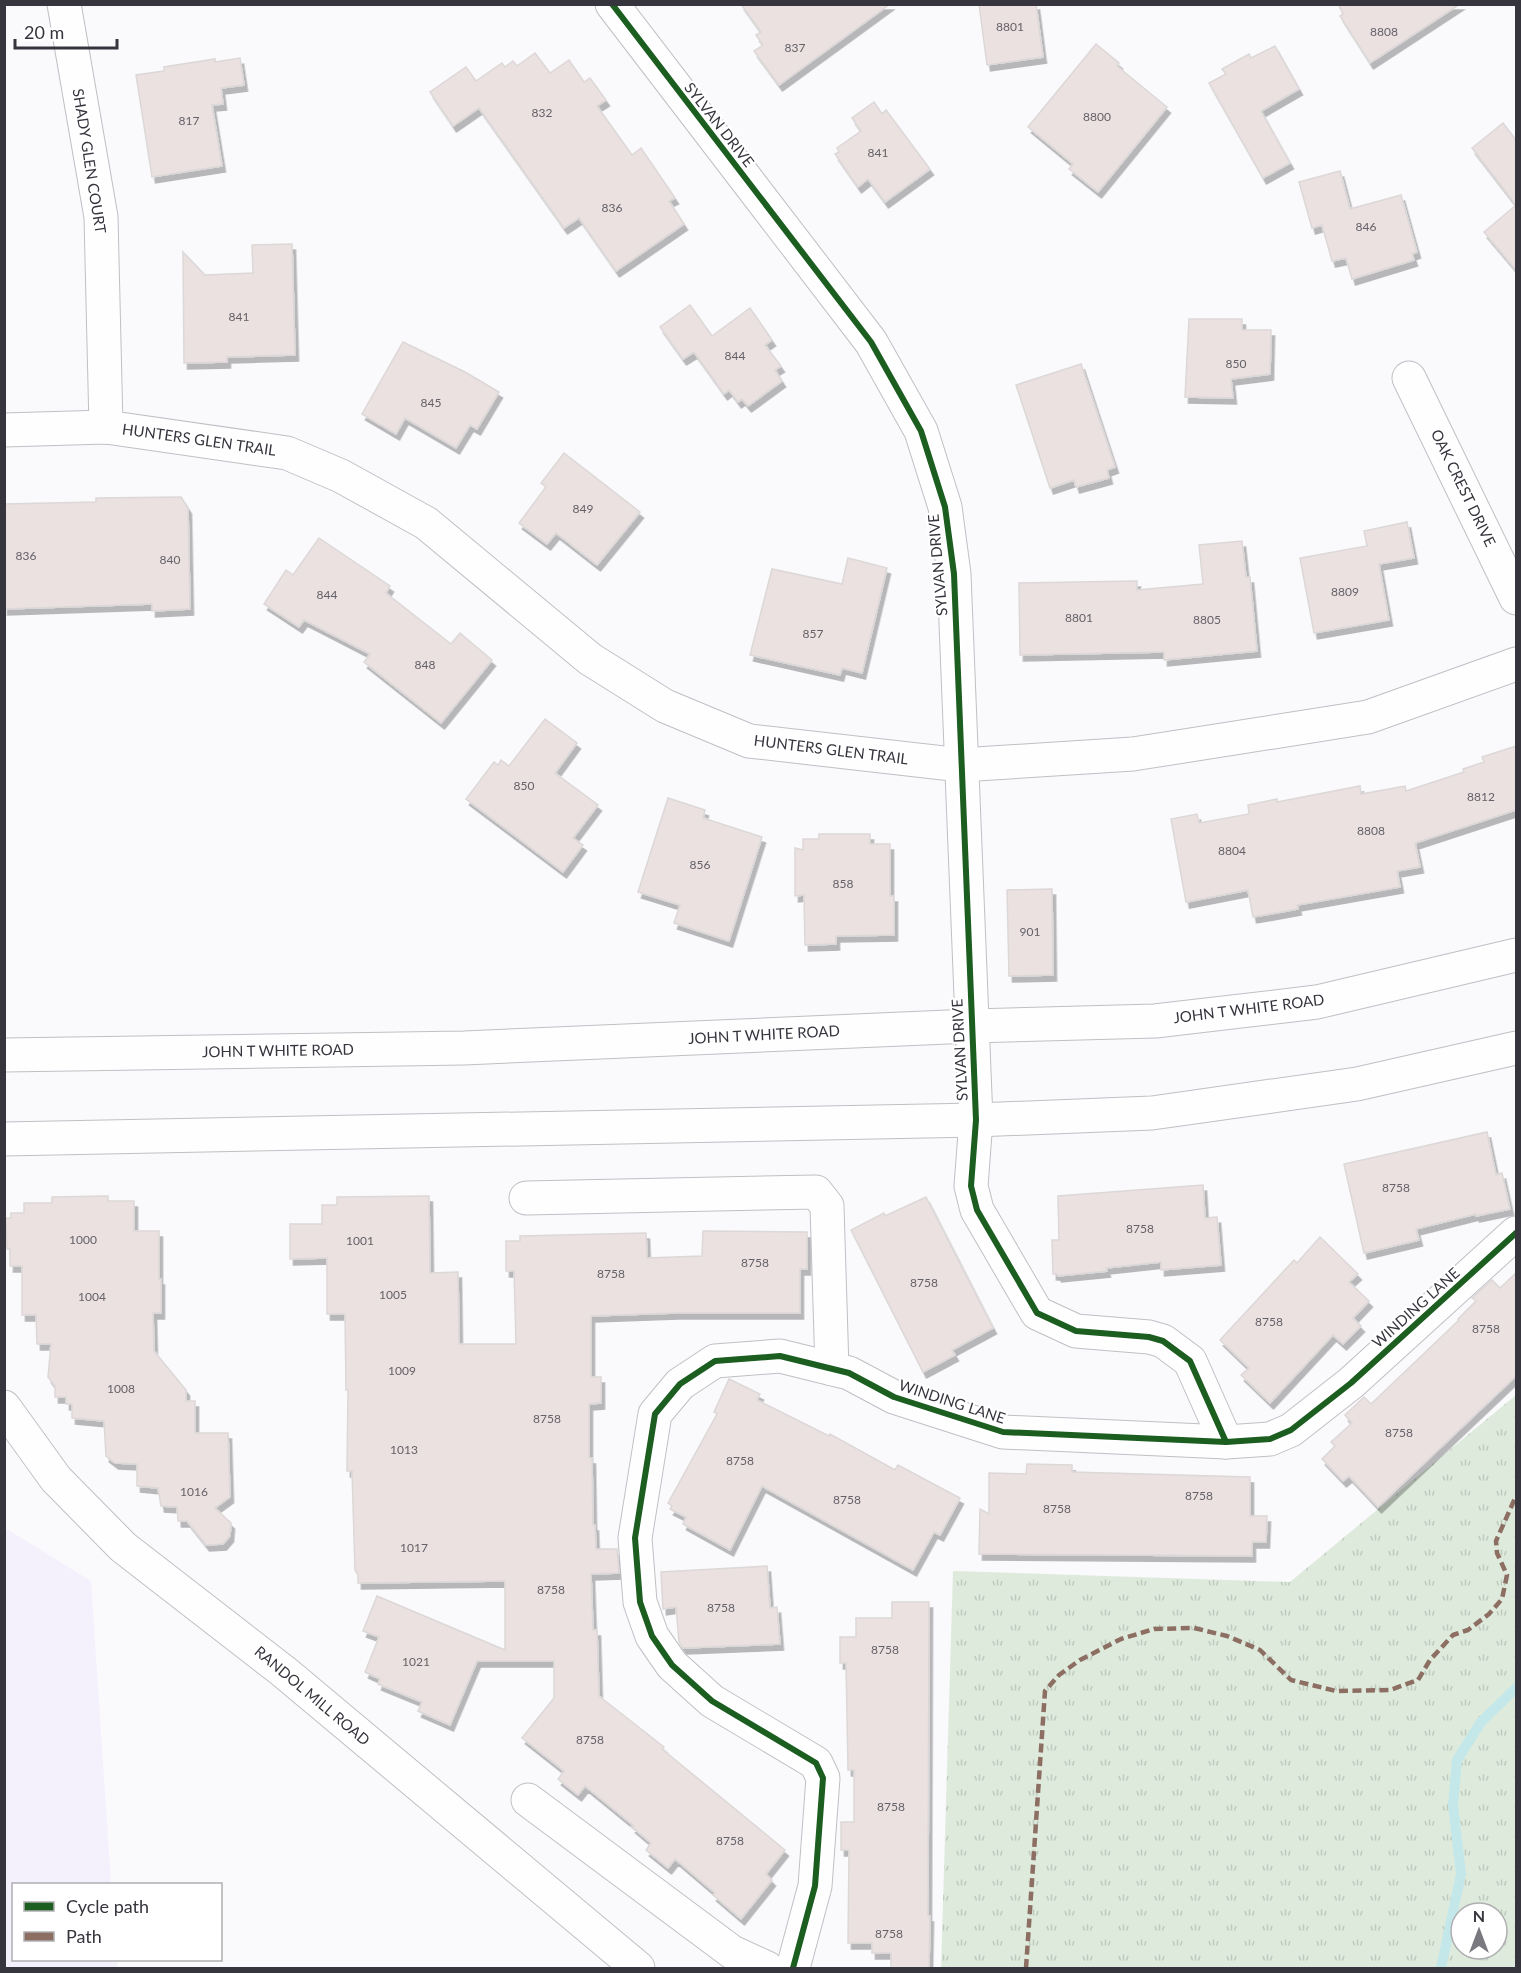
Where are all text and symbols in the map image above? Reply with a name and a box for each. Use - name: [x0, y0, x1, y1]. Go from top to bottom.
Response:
- scale bar: [15, 12, 117, 50]
- house number: 8801: [996, 19, 1024, 34]
- text: 20 m: [24, 21, 64, 43]
- house number: 8808: [1370, 24, 1398, 39]
- house number: 837: [785, 40, 805, 55]
- street label: SYLVAN DRIVE: [681, 79, 758, 170]
- street label: SHADY GLEN COURT: [70, 87, 110, 235]
- house number: 832: [532, 105, 552, 120]
- house number: 8800: [1083, 109, 1111, 124]
- house number: 817: [179, 113, 199, 128]
- house number: 841: [868, 145, 888, 160]
- house number: 836: [602, 200, 622, 215]
- house number: 846: [1356, 219, 1376, 234]
- house number: 841: [229, 309, 249, 324]
- house number: 844: [725, 348, 745, 363]
- house number: 850: [1226, 356, 1246, 371]
- house number: 845: [421, 395, 441, 410]
- street label: HUNTERS GLEN TRAIL: [121, 419, 278, 459]
- street label: OAK CREST DRIVE: [1428, 426, 1500, 549]
- house number: 849: [573, 501, 593, 516]
- street label: SYLVAN DRIVE: [924, 513, 950, 617]
- house number: 836: [16, 548, 36, 563]
- house number: 840: [160, 552, 180, 567]
- house number: 8809: [1331, 584, 1359, 599]
- house number: 844: [317, 587, 337, 602]
- house number: 8801: [1065, 610, 1093, 625]
- house number: 8805: [1193, 612, 1221, 627]
- house number: 857: [803, 626, 823, 641]
- house number: 848: [415, 657, 435, 672]
- street label: HUNTERS GLEN TRAIL: [753, 731, 910, 767]
- house number: 850: [514, 778, 534, 793]
- house number: 8812: [1467, 789, 1495, 804]
- house number: 8808: [1357, 823, 1385, 838]
- house number: 8804: [1218, 843, 1246, 858]
- house number: 856: [690, 857, 710, 872]
- house number: 858: [833, 876, 853, 891]
- house number: 901: [1020, 924, 1040, 939]
- street label: JOHN T WHITE ROAD: [1172, 990, 1325, 1026]
- street label: SYLVAN DRIVE: [947, 999, 971, 1102]
- street label: JOHN T WHITE ROAD: [688, 1021, 840, 1047]
- street label: JOHN T WHITE ROAD: [202, 1040, 354, 1060]
- house number: 8758: [1382, 1180, 1410, 1195]
- house number: 8758: [1126, 1221, 1154, 1236]
- house number: 1000: [69, 1232, 97, 1247]
- house number: 1001: [346, 1233, 374, 1248]
- house number: 8758: [741, 1255, 769, 1270]
- street label: WINDING LANE: [1368, 1263, 1463, 1351]
- house number: 8758: [597, 1266, 625, 1281]
- house number: 8758: [910, 1275, 938, 1290]
- house number: 1005: [379, 1287, 407, 1302]
- house number: 1004: [78, 1289, 106, 1304]
- house number: 8758: [1255, 1314, 1283, 1329]
- house number: 8758: [1472, 1321, 1500, 1336]
- house number: 1009: [388, 1363, 416, 1378]
- street label: WINDING LANE: [897, 1375, 1008, 1427]
- house number: 1008: [107, 1381, 135, 1396]
- house number: 8758: [533, 1411, 561, 1426]
- house number: 8758: [1385, 1425, 1413, 1440]
- house number: 1013: [390, 1442, 418, 1457]
- house number: 8758: [726, 1453, 754, 1468]
- house number: 1016: [180, 1484, 208, 1499]
- house number: 8758: [1185, 1488, 1213, 1503]
- house number: 8758: [833, 1492, 861, 1507]
- house number: 8758: [1043, 1501, 1071, 1516]
- house number: 1017: [400, 1540, 428, 1555]
- house number: 8758: [537, 1582, 565, 1597]
- house number: 8758: [707, 1600, 735, 1615]
- street label: RANDOL MILL ROAD: [251, 1642, 374, 1749]
- house number: 8758: [871, 1642, 899, 1657]
- house number: 1021: [402, 1654, 430, 1669]
- house number: 8758: [576, 1732, 604, 1747]
- house number: 8758: [877, 1799, 905, 1814]
- house number: 8758: [716, 1833, 744, 1848]
- legend: [12, 1883, 222, 1961]
- text: Cycle path: [66, 1895, 149, 1917]
- north arrow: [1449, 1901, 1509, 1961]
- text: N: [1473, 1906, 1485, 1925]
- text: Path: [66, 1925, 102, 1947]
- house number: 8758: [875, 1926, 903, 1941]

